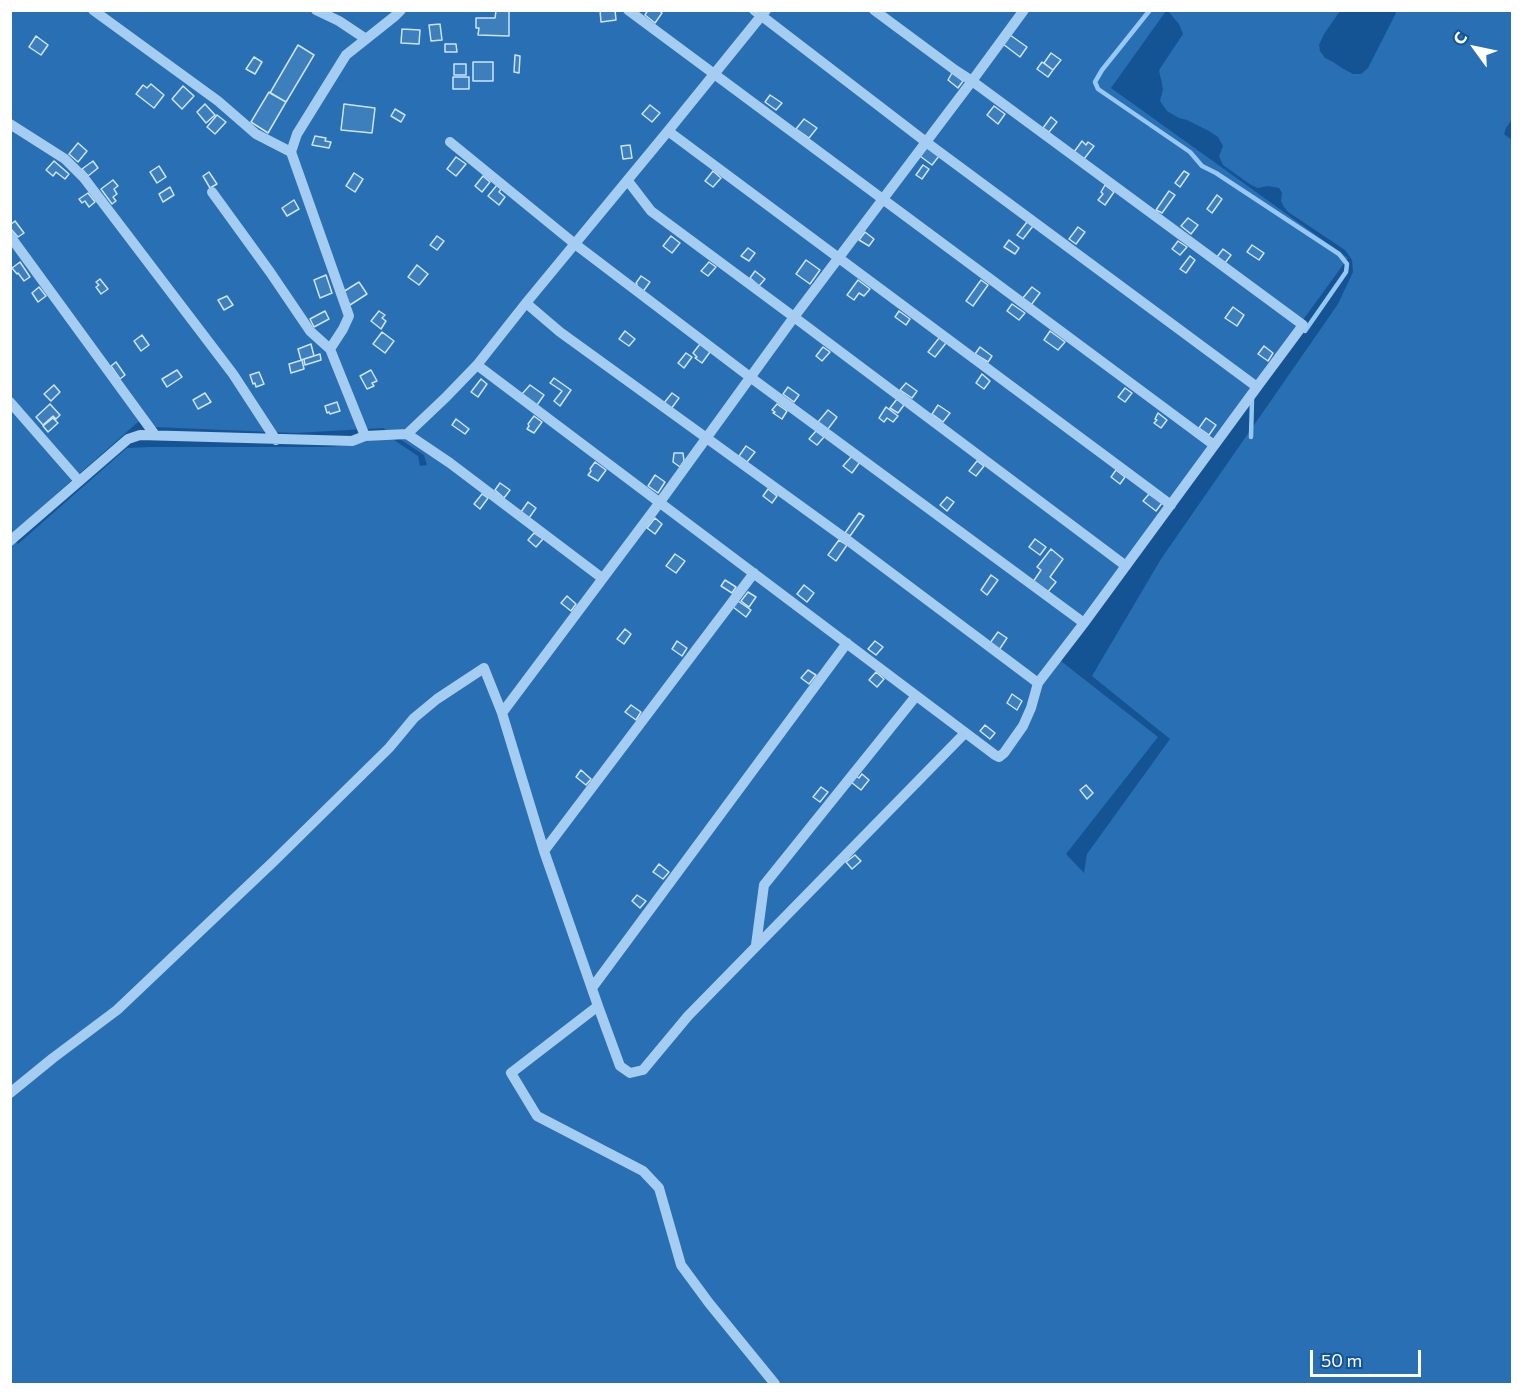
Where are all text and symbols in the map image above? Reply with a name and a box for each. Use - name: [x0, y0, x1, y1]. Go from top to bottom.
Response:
- north arrow: [1445, 18, 1505, 78]
- text: С: [1449, 28, 1470, 48]
- scale bar: [1313, 1338, 1424, 1376]
- text: 50 m: [1321, 1349, 1362, 1371]

